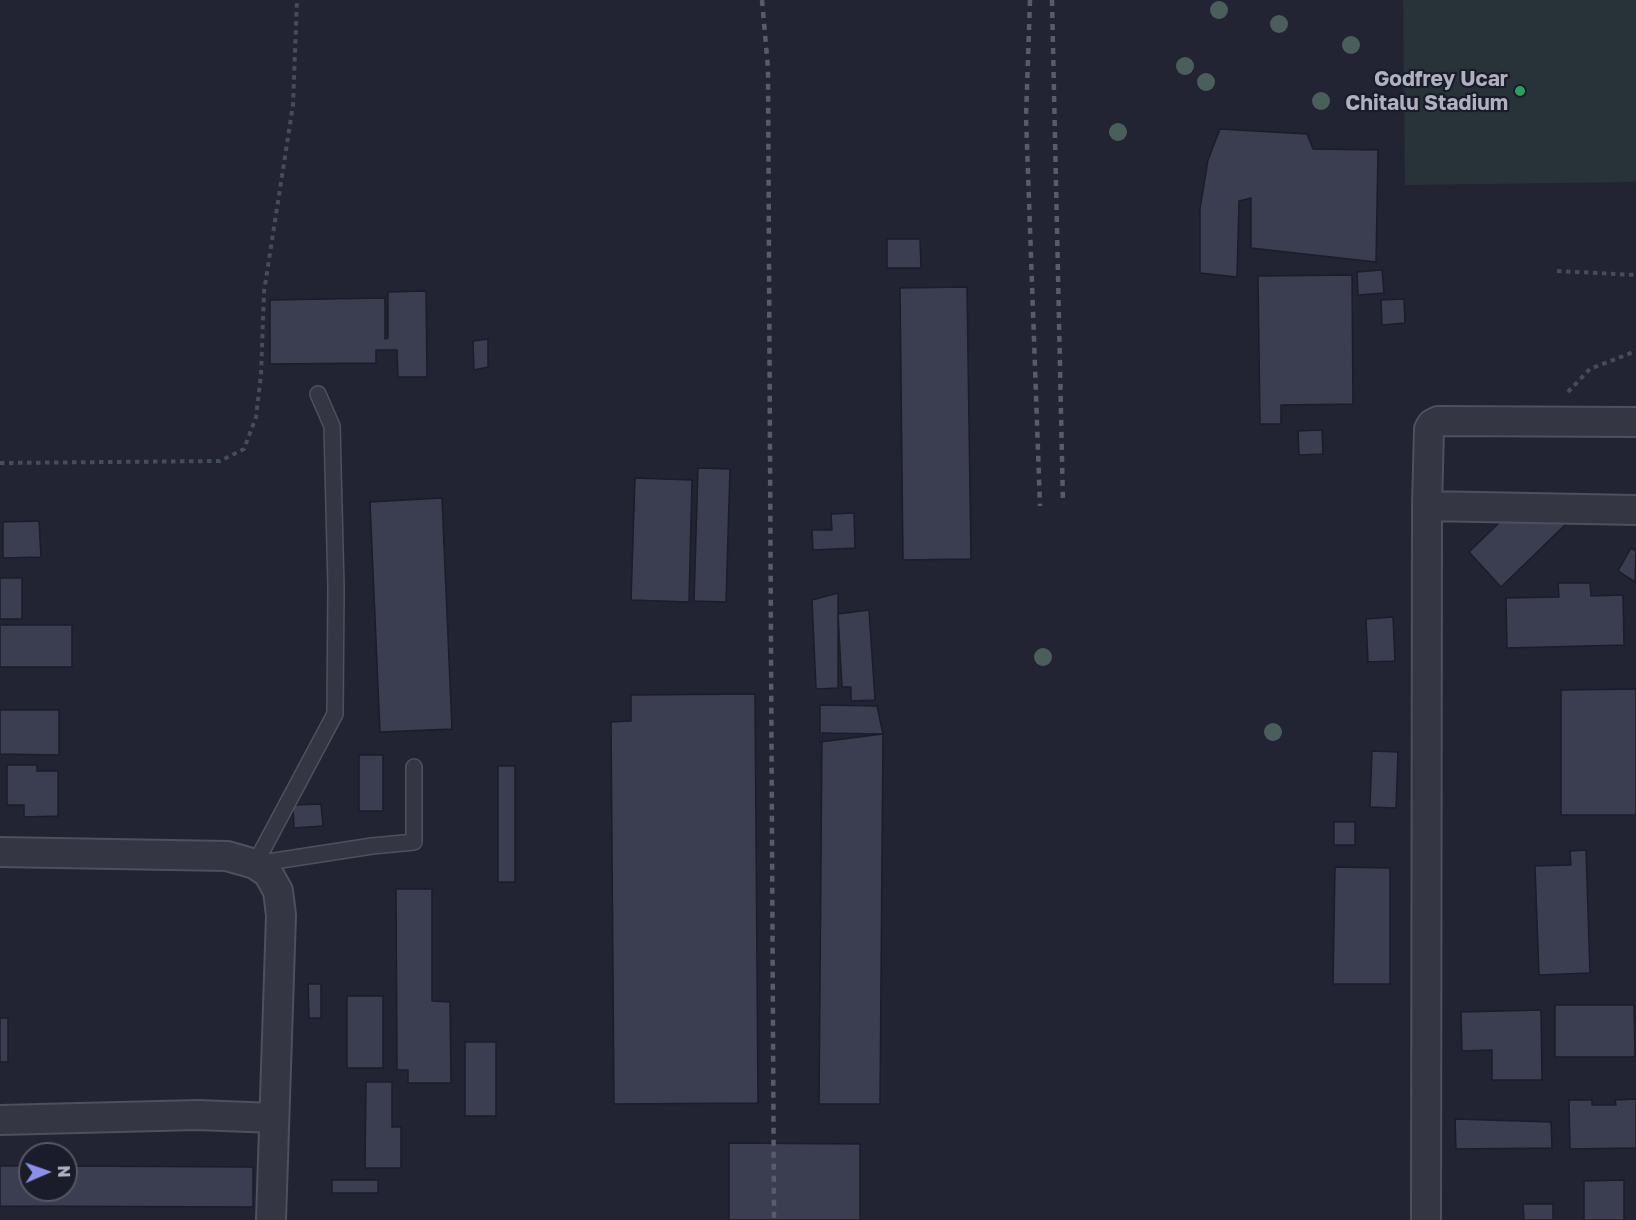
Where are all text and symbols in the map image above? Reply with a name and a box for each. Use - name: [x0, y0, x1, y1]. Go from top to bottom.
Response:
- place label: Godfrey Ucar Chitalu Stadium: [1345, 66, 1508, 116]
- marker: Godfrey Ucar Chitalu Stadium: [1513, 84, 1527, 98]
- north arrow: [18, 1142, 78, 1202]
- text: N: [54, 1165, 74, 1178]

